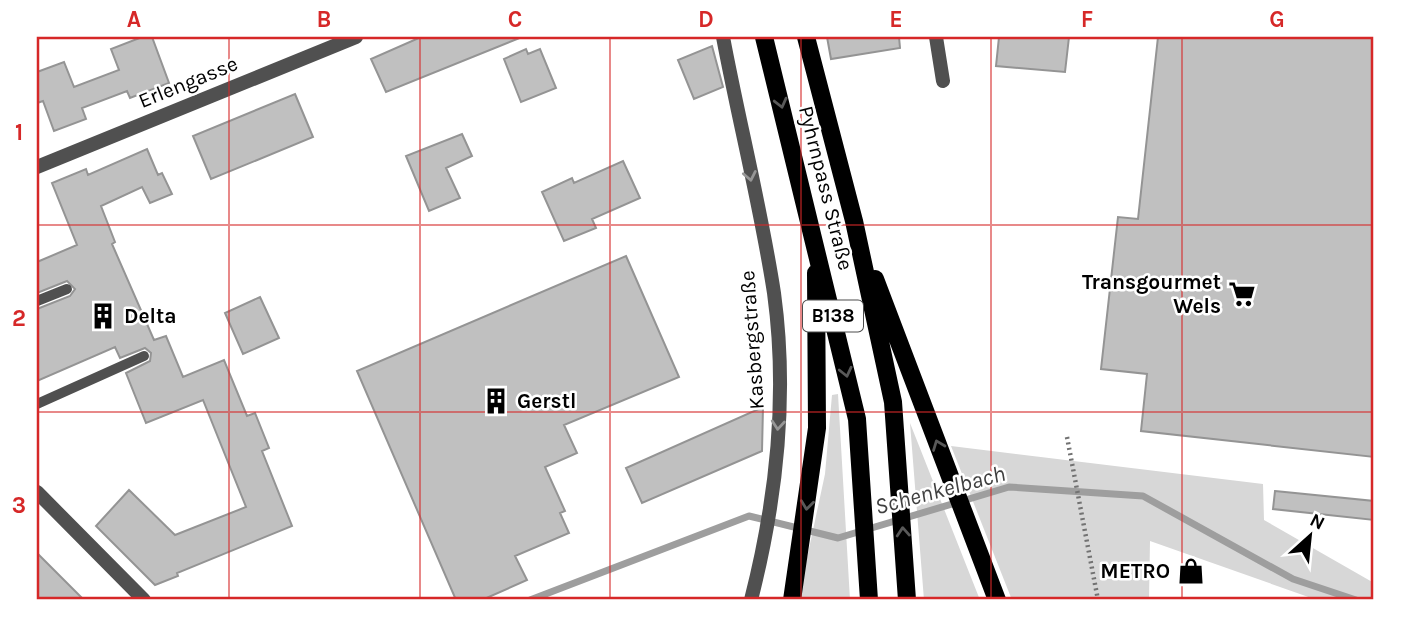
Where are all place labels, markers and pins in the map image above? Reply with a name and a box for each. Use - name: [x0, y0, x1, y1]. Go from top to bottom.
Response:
- place label: Transgourmet Wels: [1082, 270, 1221, 318]
- supermarket icon: Transgourmet Wels: [1227, 279, 1257, 309]
- building icon: Delta: [88, 301, 118, 331]
- place label: Delta: [124, 304, 177, 328]
- building icon: Gerstl: [481, 386, 511, 416]
- place label: Gerstl: [517, 389, 576, 413]
- shop icon: METRO: [1176, 556, 1206, 586]
- place label: METRO: [1100, 559, 1170, 583]

